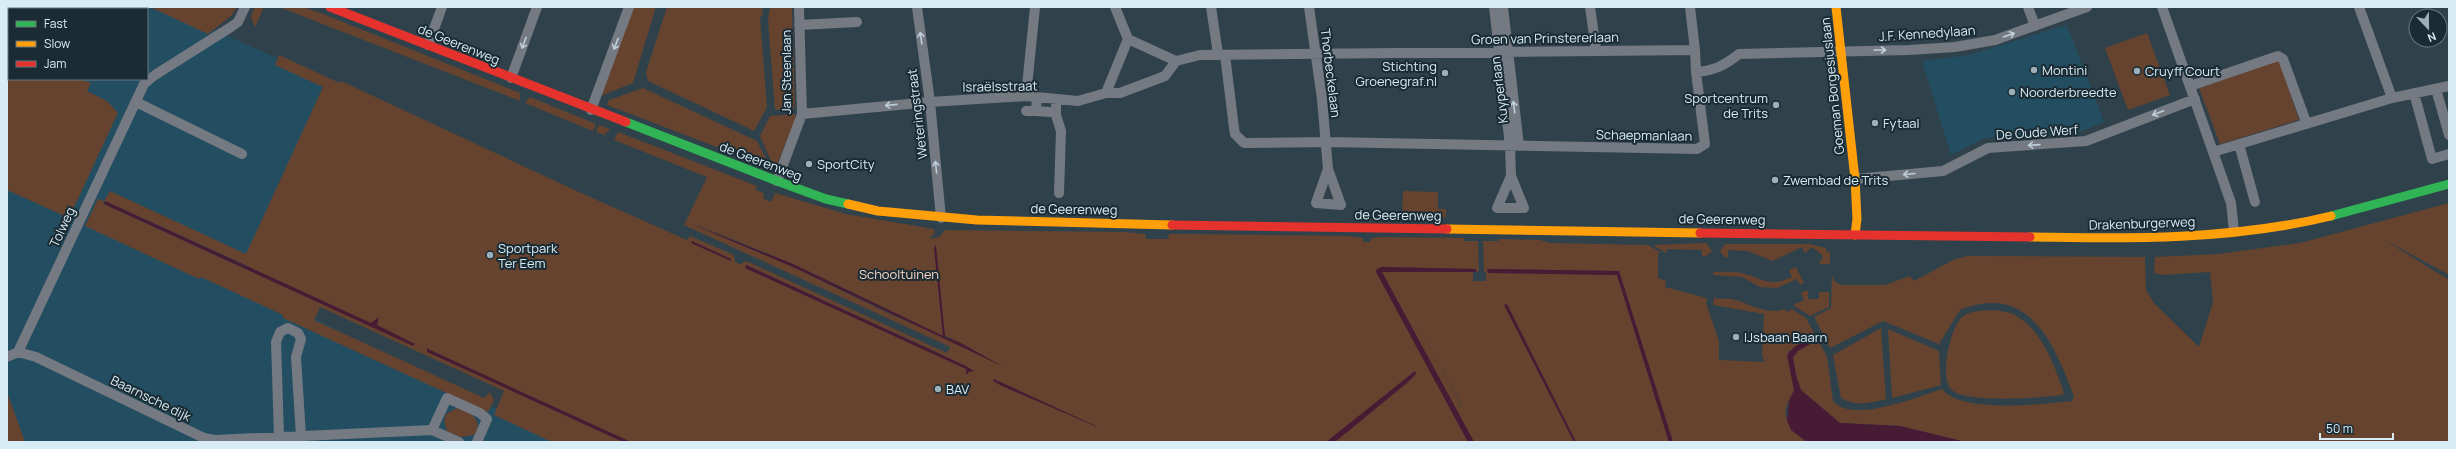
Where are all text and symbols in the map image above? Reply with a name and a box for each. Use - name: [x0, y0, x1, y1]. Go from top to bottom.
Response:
- legend: [8, 8, 148, 80]
- north arrow: [2408, 8, 2448, 48]
- text: Fast: [44, 15, 68, 32]
- street label: Goeman Borgesiuslaan: [1816, 17, 1848, 155]
- street label: de Geerenweg: [415, 19, 503, 69]
- street label: J.F. Kennedylaan: [1878, 21, 1976, 45]
- street label: Thorbeckelaan: [1317, 28, 1345, 118]
- street label: Groen van Prinstererlaan: [1471, 28, 1619, 48]
- text: N: [2425, 29, 2438, 46]
- street label: Jan Steenlaan: [777, 30, 795, 114]
- one-way arrow: [2002, 31, 2015, 38]
- one-way arrow: [917, 32, 925, 45]
- text: Slow: [44, 35, 70, 52]
- one-way arrow: [520, 36, 528, 48]
- one-way arrow: [611, 37, 619, 49]
- one-way arrow: [1873, 46, 1886, 54]
- text: Jam: [44, 55, 66, 72]
- street label: Kuyperlaan: [1486, 56, 1512, 124]
- place label: Stichting Groenegraf.nl: [1356, 57, 1437, 90]
- place label: Montini: [2042, 61, 2087, 79]
- place label: Cruyff Court: [2145, 62, 2220, 80]
- marker: Montini: [2029, 65, 2039, 75]
- marker: Cruyff Court: [2132, 66, 2142, 76]
- street label: Weteringstraat: [903, 68, 931, 160]
- marker: Stichting Groenegraf.nl: [1440, 68, 1450, 78]
- street label: Israëlsstraat: [962, 76, 1038, 96]
- place label: Noorderbreedte: [2020, 83, 2117, 101]
- marker: Noorderbreedte: [2007, 87, 2017, 97]
- place label: Sportcentrum de Trits: [1684, 89, 1768, 122]
- marker: Sportcentrum de Trits: [1771, 100, 1781, 110]
- one-way arrow: [1511, 101, 1518, 114]
- one-way arrow: [885, 102, 898, 109]
- one-way arrow: [2153, 110, 2165, 118]
- place label: Fytaal: [1883, 114, 1920, 132]
- marker: Fytaal: [1870, 118, 1880, 128]
- street label: De Oude Werf: [1995, 120, 2079, 144]
- street label: Schaepmanlaan: [1596, 125, 1692, 145]
- street label: de Geerenweg: [717, 137, 805, 185]
- one-way arrow: [2028, 141, 2041, 148]
- place label: SportCity: [817, 155, 875, 173]
- marker: SportCity: [804, 159, 814, 169]
- one-way arrow: [932, 161, 940, 174]
- one-way arrow: [1903, 170, 1916, 177]
- place label: Zwembad de Trits: [1783, 171, 1889, 189]
- marker: Zwembad de Trits: [1770, 175, 1780, 185]
- street label: de Geerenweg: [1030, 199, 1118, 219]
- street label: Tolweg: [45, 204, 79, 250]
- street label: de Geerenweg: [1354, 205, 1442, 225]
- street label: de Geerenweg: [1678, 209, 1766, 229]
- street label: Drakenburgerweg: [2088, 212, 2196, 234]
- place label: Sportpark Ter Eem: [498, 239, 558, 272]
- marker: Sportpark Ter Eem: [485, 250, 495, 260]
- park label: Schooltuinen: [859, 265, 939, 283]
- place label: IJsbaan Baarn: [1744, 328, 1827, 346]
- marker: IJsbaan Baarn: [1731, 332, 1741, 342]
- street label: Baarnsche dijk: [108, 371, 195, 425]
- place label: BAV: [946, 380, 969, 398]
- marker: BAV: [933, 384, 943, 394]
- scale bar: [2320, 415, 2393, 441]
- text: 50 m: [2326, 420, 2353, 437]

